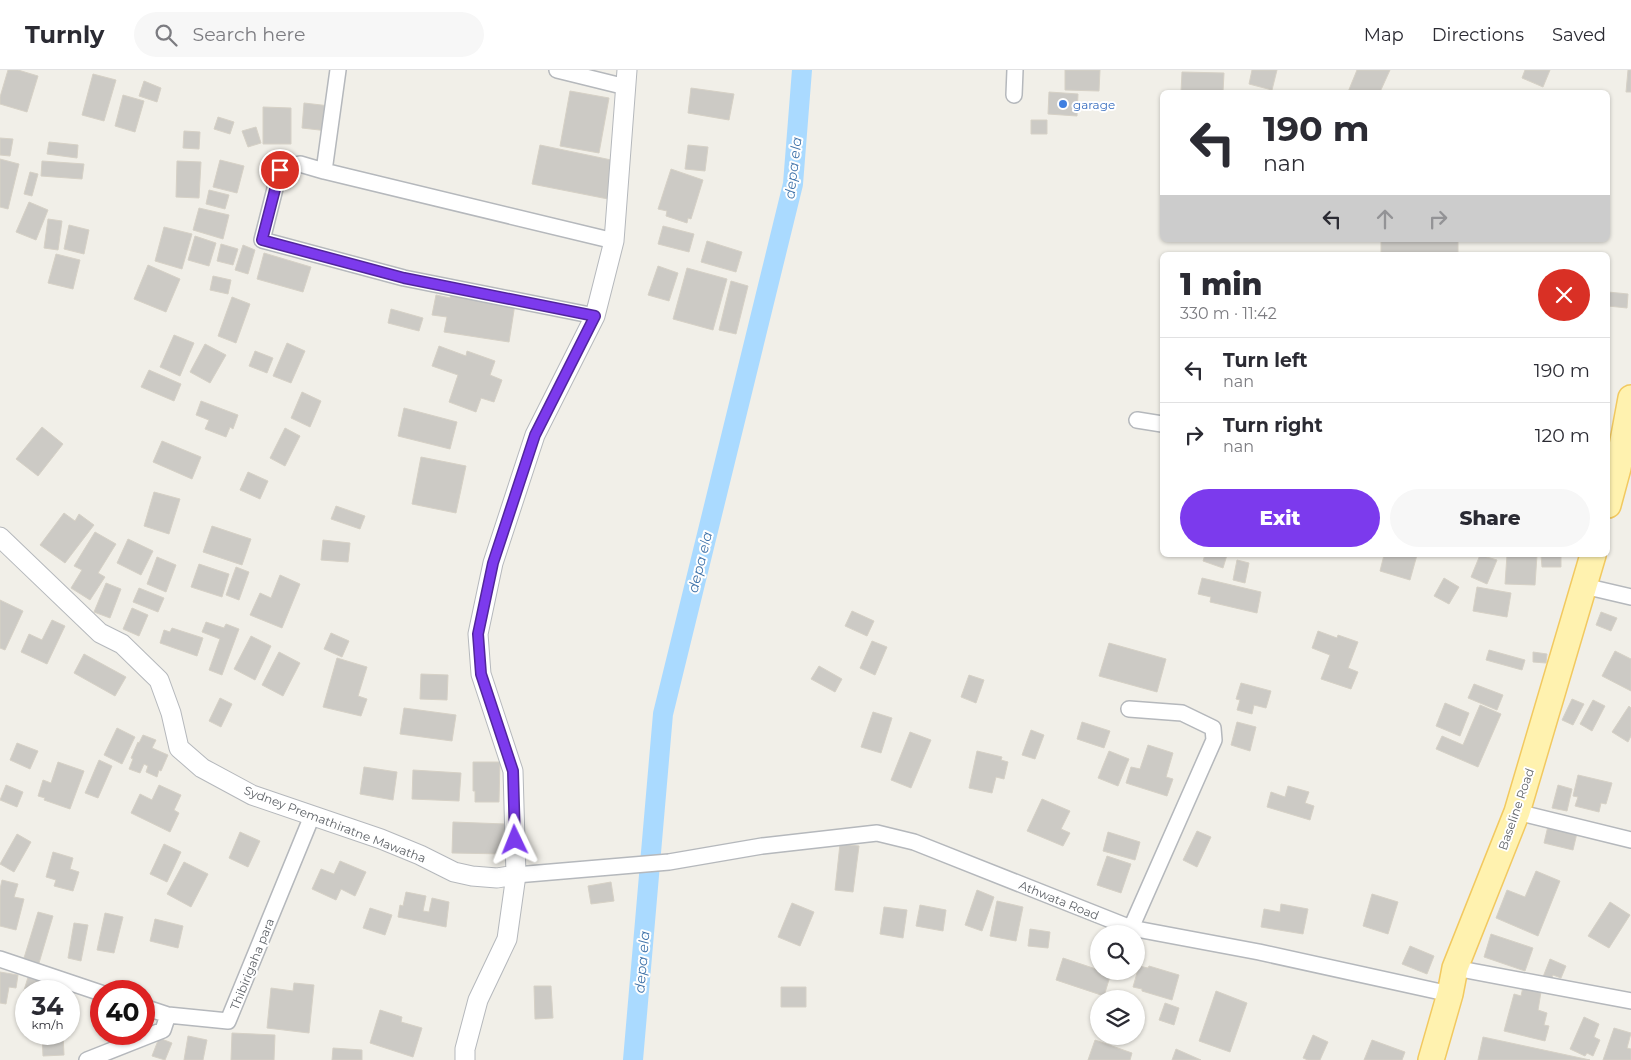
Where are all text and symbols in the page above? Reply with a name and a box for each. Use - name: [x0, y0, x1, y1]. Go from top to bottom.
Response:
- search box: [134, 12, 484, 57]
- text: Turnly: [25, 20, 104, 49]
- icon: search: [152, 21, 180, 49]
- text: Search here: [192, 23, 305, 46]
- text: Map: [1364, 24, 1404, 46]
- text: Directions: [1432, 24, 1524, 46]
- text: Saved: [1552, 24, 1606, 46]
- place label: garage: [1073, 97, 1115, 112]
- marker: garage: [1057, 98, 1069, 110]
- text: 190 m: [1263, 107, 1369, 150]
- icon: left: [1180, 110, 1245, 175]
- water label: depa ela: [780, 136, 806, 200]
- pin: [259, 149, 301, 191]
- text: nan: [1263, 150, 1306, 177]
- icon: arrive: [266, 156, 294, 184]
- icon: left: [1318, 205, 1346, 233]
- icon: ahead: [1371, 205, 1399, 233]
- icon: right: [1424, 205, 1452, 233]
- text: 1 min: [1180, 266, 1263, 303]
- button: close: [1538, 269, 1590, 321]
- text: 330 m · 11:42: [1180, 304, 1277, 323]
- text: Turn left: [1223, 349, 1308, 372]
- icon: left: [1180, 356, 1208, 384]
- text: 190 m: [1534, 359, 1590, 382]
- text: nan: [1223, 372, 1254, 391]
- text: Turn right: [1223, 414, 1323, 437]
- icon: right: [1180, 421, 1208, 449]
- text: 120 m: [1535, 424, 1590, 447]
- text: nan: [1223, 437, 1254, 456]
- button: Exit: [1180, 489, 1380, 547]
- button: Share: [1390, 489, 1590, 547]
- water label: depa ela: [684, 530, 716, 594]
- street label: Baseline Road: [1495, 766, 1537, 852]
- street label: Sydney Premathiratne Mawatha: [242, 782, 428, 866]
- position arrow: [488, 813, 540, 865]
- street label: Athwata Road: [1017, 877, 1101, 923]
- street label: Thibirigaha para: [227, 916, 277, 1012]
- map controls: [1090, 925, 1145, 1045]
- button: search: [1090, 925, 1145, 980]
- water label: depa ela: [630, 930, 654, 994]
- speed limit sign: 40: [90, 980, 155, 1045]
- button: layers: [1090, 990, 1145, 1045]
- text: 34: [31, 991, 64, 1021]
- text: km/h: [31, 1017, 64, 1032]

